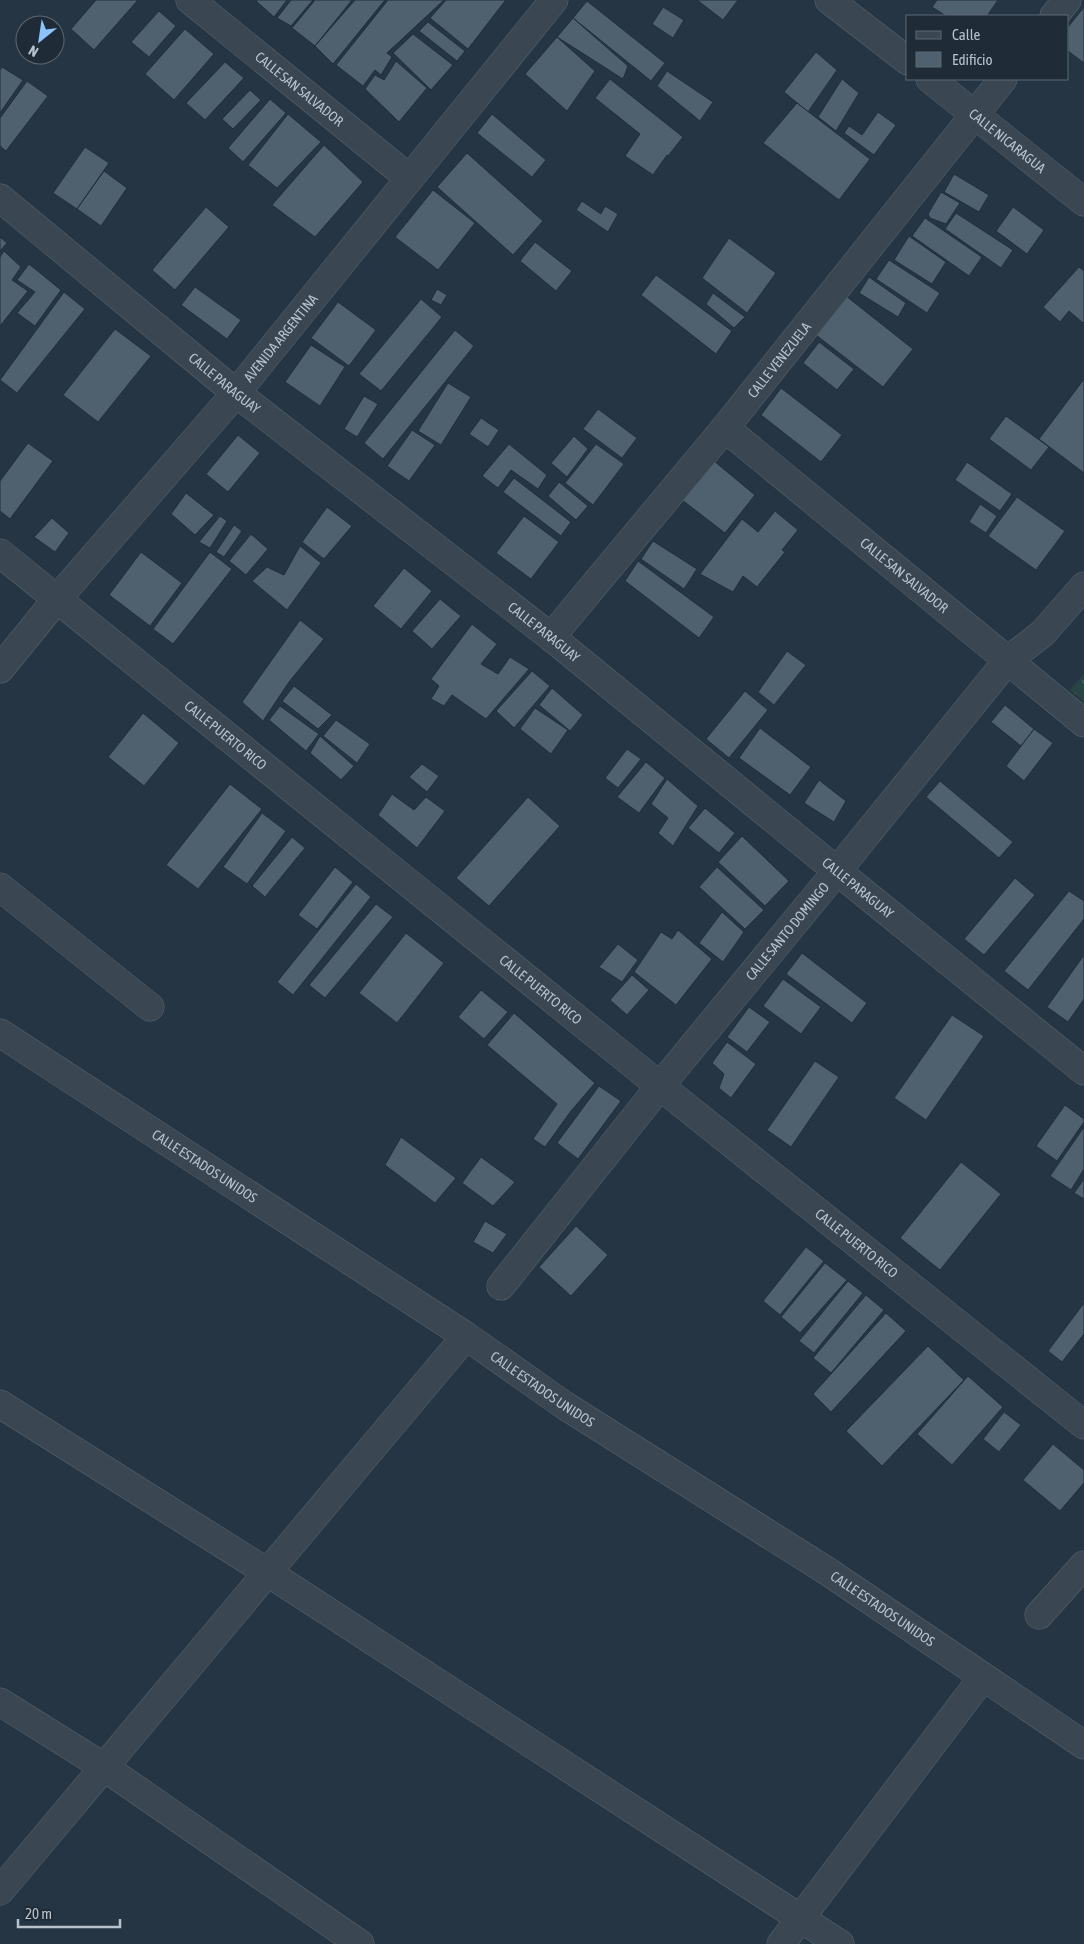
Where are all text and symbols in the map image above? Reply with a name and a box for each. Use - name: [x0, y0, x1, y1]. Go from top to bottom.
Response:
- north arrow: [15, 15, 65, 65]
- legend: [906, 15, 1069, 80]
- text: Calle: [952, 26, 981, 43]
- text: N: [26, 42, 41, 60]
- street label: CALLE SAN SALVADOR: [252, 48, 347, 129]
- text: Edificio: [952, 51, 993, 68]
- street label: CALLE NICARAGUA: [966, 105, 1049, 176]
- street label: AVENIDA ARGENTINA: [240, 291, 321, 385]
- street label: CALLE VENEZUELA: [744, 319, 814, 401]
- street label: CALLE PARAGUAY: [186, 349, 264, 417]
- street label: CALLE SAN SALVADOR: [857, 535, 951, 616]
- street label: CALLE PARAGUAY: [505, 599, 584, 666]
- street label: CALLE PUERTO RICO: [181, 697, 270, 773]
- street label: CALLE PARAGUAY: [819, 854, 897, 922]
- street label: CALLE SANTO DOMINGO: [743, 879, 832, 983]
- street label: CALLE PUERTO RICO: [496, 952, 585, 1028]
- street label: CALLE ESTADOS UNIDOS: [149, 1126, 260, 1206]
- street label: CALLE PUERTO RICO: [812, 1205, 901, 1281]
- street label: CALLE ESTADOS UNIDOS: [488, 1348, 597, 1430]
- street label: CALLE ESTADOS UNIDOS: [828, 1568, 938, 1650]
- scale bar: [18, 1896, 120, 1928]
- text: 20 m: [25, 1905, 52, 1922]

